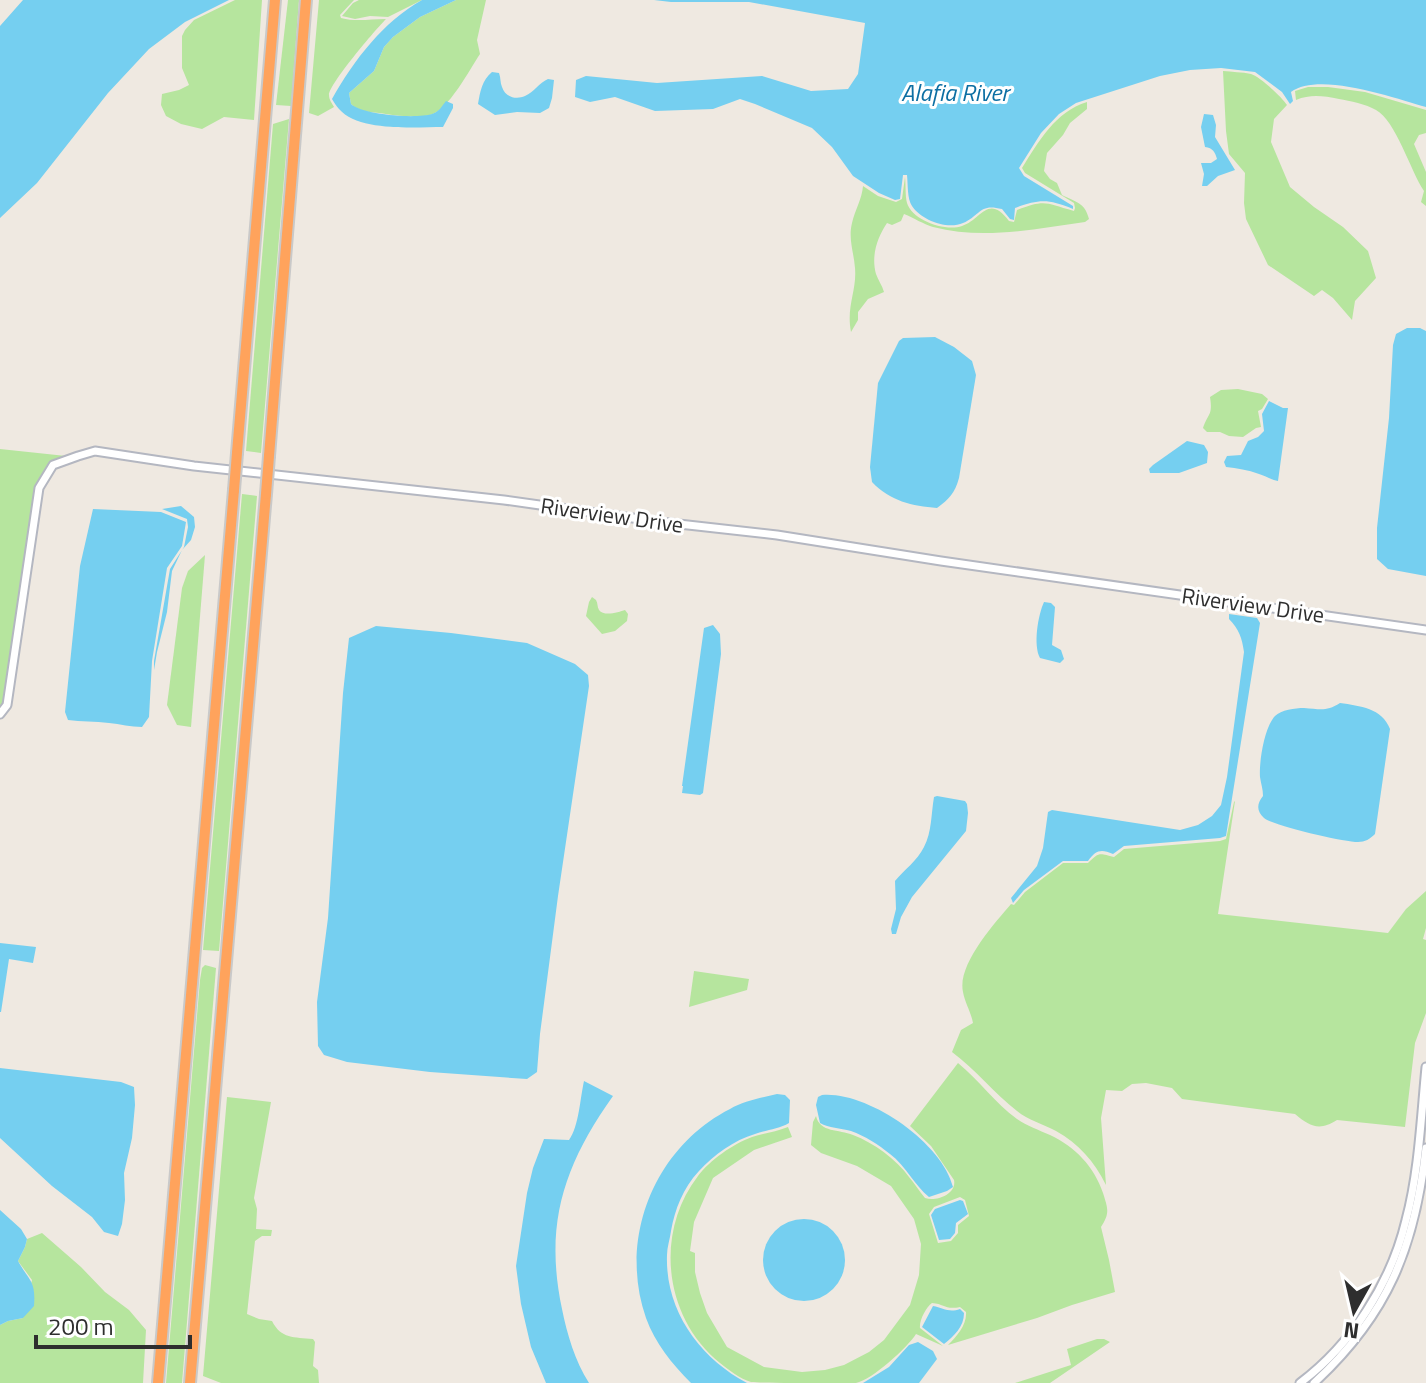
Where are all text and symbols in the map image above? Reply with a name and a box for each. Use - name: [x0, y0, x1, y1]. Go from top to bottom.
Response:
- water label: Alafia River: [901, 74, 1012, 110]
- street label: Riverview Drive: [539, 488, 685, 542]
- street label: Riverview Drive: [1180, 578, 1326, 632]
- north arrow: [1314, 1271, 1394, 1351]
- scale bar: [36, 1299, 190, 1349]
- text: 200 m: [48, 1308, 114, 1344]
- text: N: [1341, 1313, 1361, 1349]

